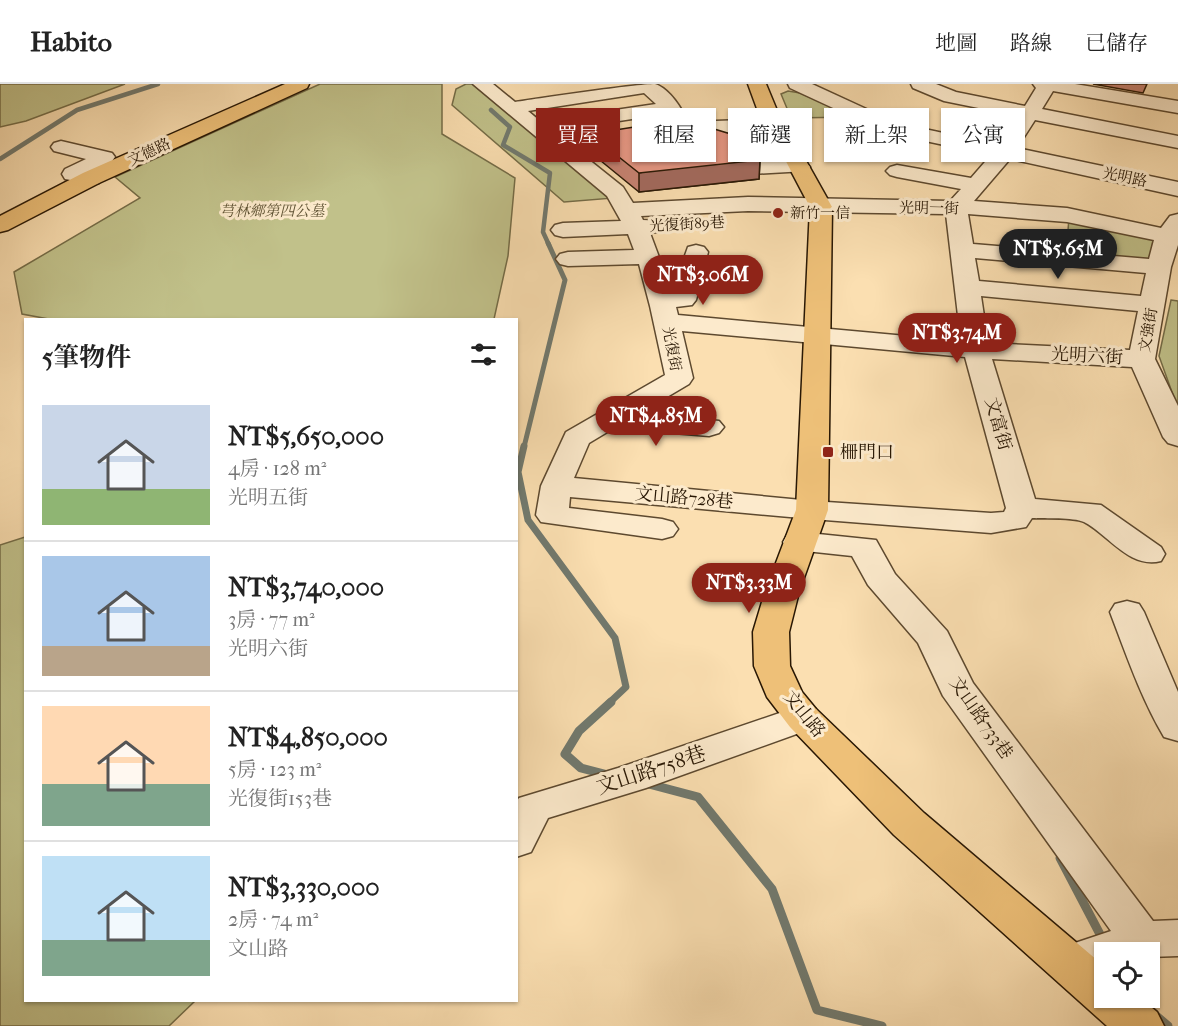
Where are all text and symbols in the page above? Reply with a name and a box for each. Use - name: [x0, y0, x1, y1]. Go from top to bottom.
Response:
- text: Habito: [30, 25, 112, 58]
- text: 地圖: [935, 31, 977, 55]
- text: 路線: [1010, 31, 1052, 55]
- text: 已儲存: [1085, 31, 1148, 55]
- chip: 買屋: [536, 108, 620, 162]
- chip: 租屋: [632, 108, 716, 162]
- chip: 篩選: [728, 108, 812, 162]
- chip: 新上架: [824, 108, 929, 162]
- chip: 公寓: [941, 108, 1025, 162]
- street label: 文德路: [125, 134, 173, 170]
- street label: 光明路: [1101, 164, 1149, 190]
- street label: 光明一街: [899, 198, 959, 218]
- park label: 芎林鄉第四公墓: [219, 202, 327, 220]
- place label: 新竹一信: [790, 204, 850, 222]
- marker: 新竹一信: [771, 206, 785, 220]
- street label: 光復街89巷: [649, 213, 725, 235]
- pin: NT$5.65M: [996, 229, 1120, 280]
- text: NT$5.65M: [1013, 237, 1103, 260]
- pin: NT$3.06M: [641, 255, 765, 306]
- text: NT$3.06M: [657, 263, 749, 286]
- street label: 文強街: [1135, 306, 1161, 354]
- pin: NT$3.74M: [895, 313, 1019, 364]
- text: NT$3.74M: [912, 321, 1002, 344]
- street label: 光復街: [659, 325, 685, 373]
- icon: filters: [467, 338, 500, 371]
- text: 5筆物件: [42, 342, 131, 373]
- street label: 光明六街: [1050, 344, 1124, 368]
- street label: 文富街: [980, 395, 1016, 453]
- pin: NT$4.85M: [594, 396, 718, 447]
- text: NT$4.85M: [610, 404, 702, 427]
- text: NT$5,650,000: [228, 421, 384, 452]
- icon: home: [90, 429, 162, 501]
- place label: 柵門口: [840, 442, 894, 463]
- marker: 柵門口: [821, 445, 835, 459]
- text: 4房 · 128 m²: [228, 457, 326, 480]
- street label: 文山路728巷: [634, 483, 734, 513]
- text: 光明五街: [228, 486, 308, 509]
- pin: NT$3.33M: [687, 563, 811, 614]
- text: NT$3.33M: [706, 571, 792, 594]
- text: NT$3,740,000: [228, 572, 384, 603]
- icon: home: [90, 580, 162, 652]
- text: 3房 · 77 m²: [228, 608, 315, 631]
- text: 光明六街: [228, 637, 308, 660]
- street label: 文山路733巷: [945, 673, 1017, 763]
- street label: 文山路: [779, 686, 829, 742]
- text: NT$4,850,000: [228, 722, 388, 753]
- icon: home: [90, 730, 162, 802]
- street label: 文山路758巷: [593, 741, 709, 799]
- text: 5房 · 123 m²: [228, 758, 321, 781]
- text: 光復街153巷: [228, 787, 332, 810]
- text: NT$3,330,000: [228, 872, 380, 903]
- icon: home: [90, 880, 162, 952]
- text: 2房 · 74 m²: [228, 908, 318, 931]
- text: 文山路: [228, 937, 288, 960]
- map controls: [1094, 942, 1160, 1008]
- button: locate: [1094, 942, 1160, 1008]

